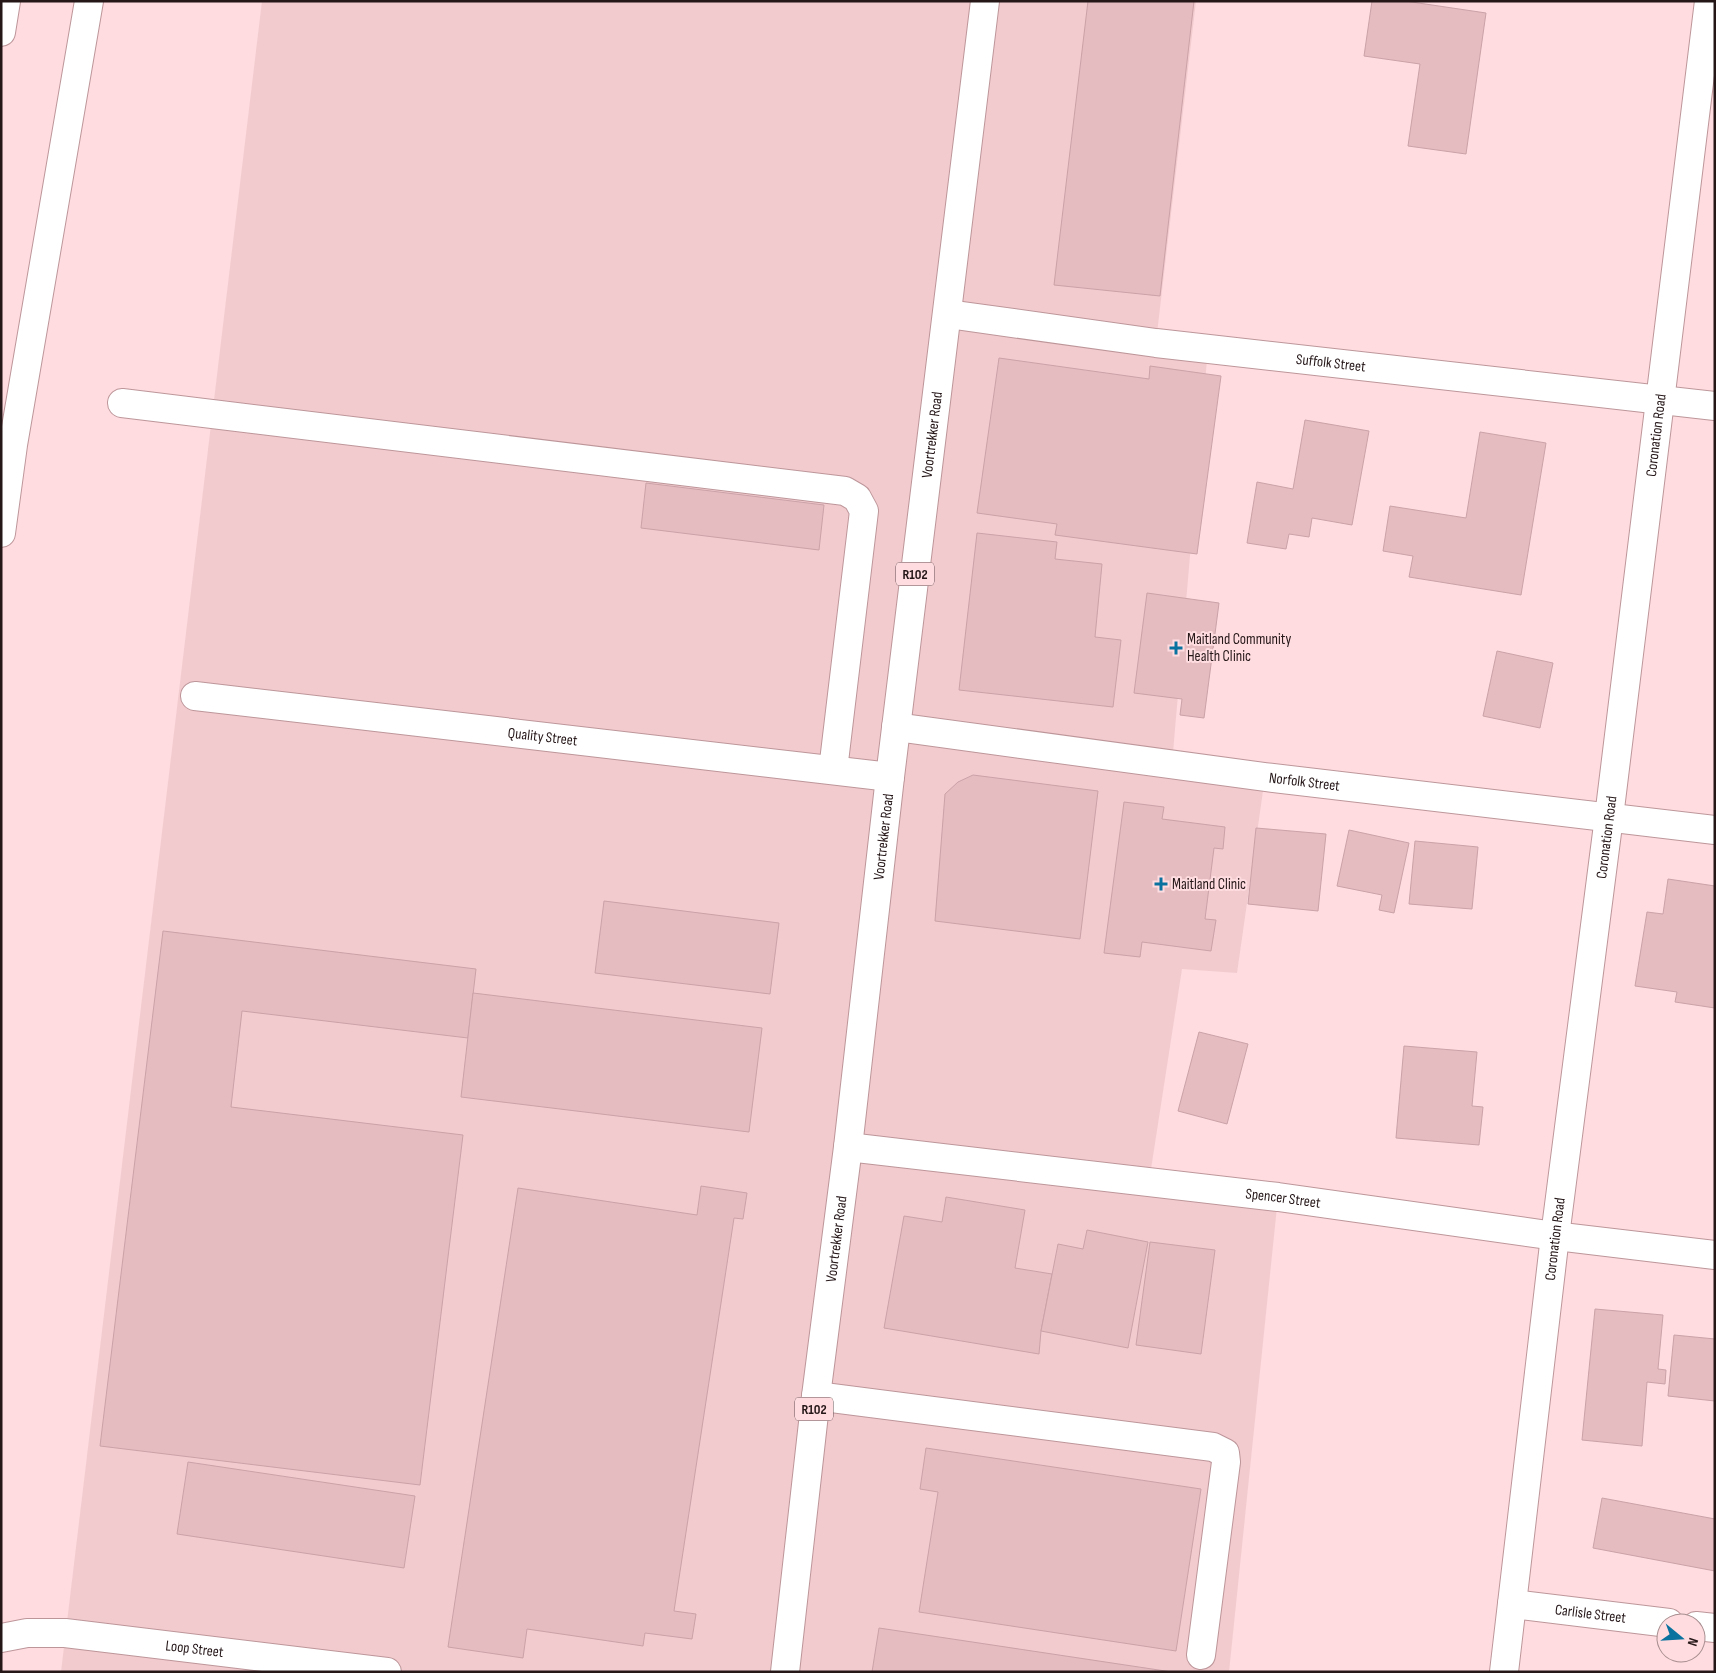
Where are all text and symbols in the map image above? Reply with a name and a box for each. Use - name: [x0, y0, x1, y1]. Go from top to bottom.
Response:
- street label: Suffolk Street: [1295, 349, 1367, 376]
- street label: Voortrekker Road: [917, 390, 947, 479]
- street label: Coronation Road: [1641, 393, 1670, 478]
- road number: R102: [896, 562, 934, 586]
- place label: Maitland Community Health Clinic: [1187, 630, 1291, 666]
- marker: Maitland Community Health Clinic: [1169, 641, 1183, 655]
- street label: Quality Street: [507, 723, 579, 750]
- street label: Norfolk Street: [1268, 768, 1341, 795]
- street label: Voortrekker Road: [869, 793, 898, 881]
- street label: Coronation Road: [1592, 795, 1621, 880]
- place label: Maitland Clinic: [1172, 875, 1246, 894]
- marker: Maitland Clinic: [1154, 877, 1168, 891]
- street label: Spencer Street: [1244, 1184, 1322, 1212]
- street label: Voortrekker Road: [821, 1195, 851, 1283]
- street label: Coronation Road: [1540, 1196, 1569, 1281]
- road number: R102: [795, 1398, 833, 1420]
- street label: Carlisle Street: [1554, 1600, 1627, 1627]
- north arrow: [1656, 1613, 1706, 1663]
- street label: Loop Street: [165, 1636, 225, 1662]
- text: N: [1684, 1636, 1702, 1648]

